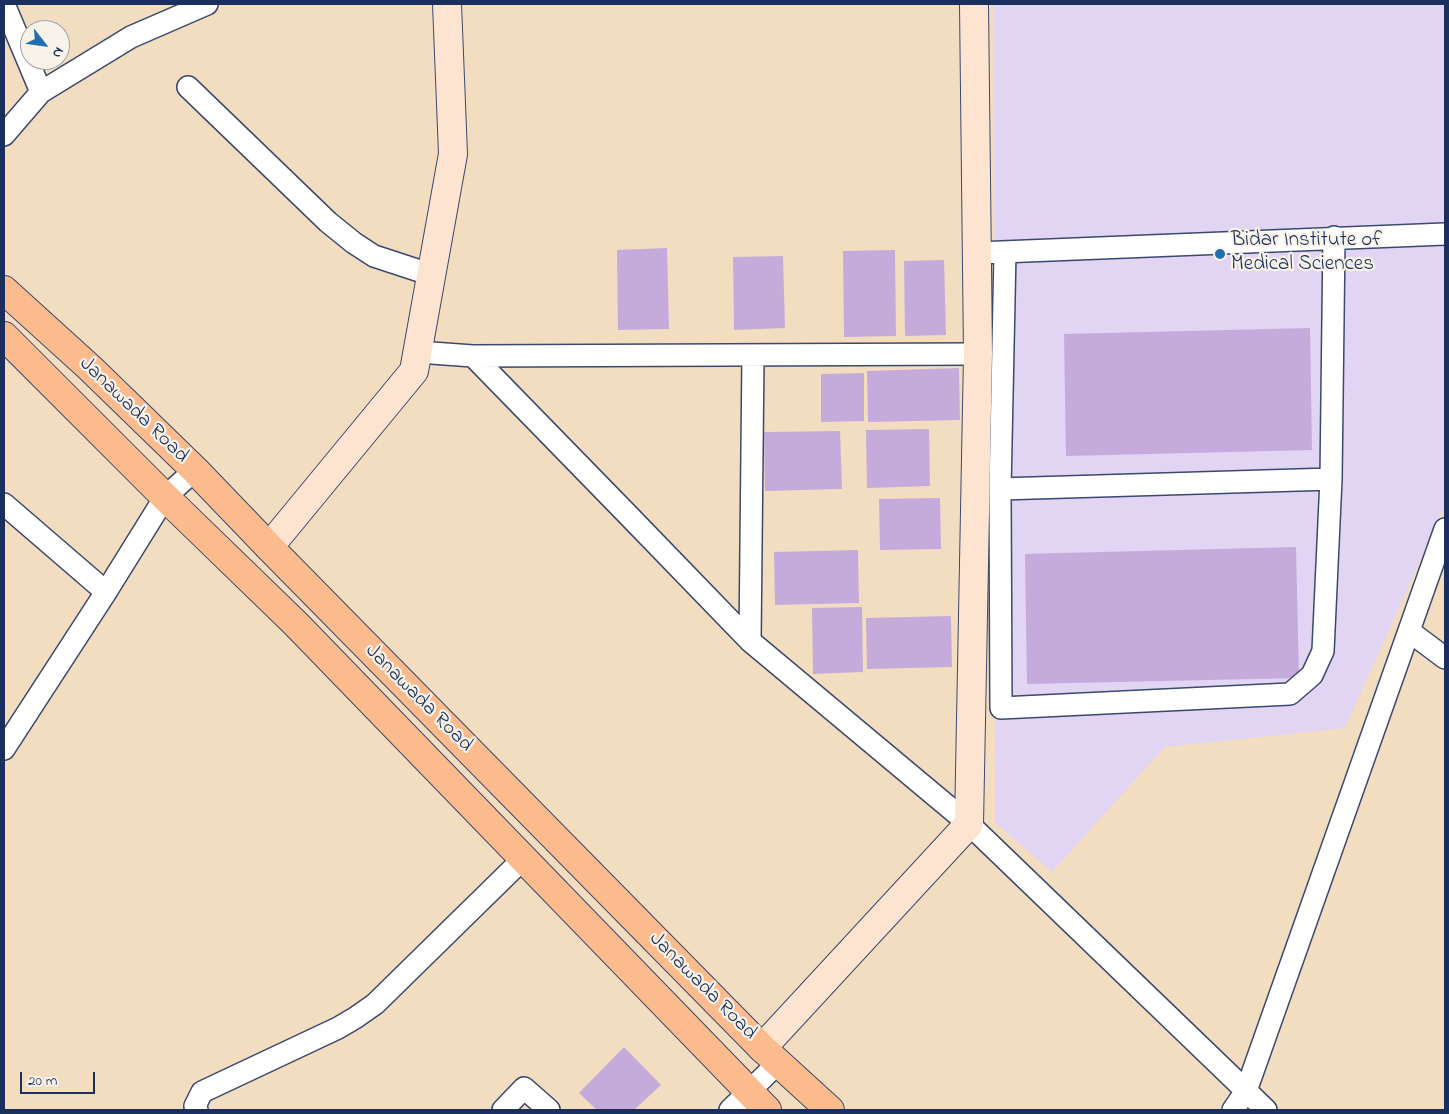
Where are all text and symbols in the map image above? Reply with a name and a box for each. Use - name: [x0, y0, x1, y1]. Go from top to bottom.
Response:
- north arrow: [20, 20, 70, 70]
- text: N: [46, 43, 69, 62]
- place label: Bidar Institute of Medical Sciences: [1231, 229, 1382, 279]
- marker: Bidar Institute of Medical Sciences: [1213, 247, 1227, 261]
- street label: Janawada Road: [73, 352, 193, 470]
- street label: Janawada Road: [359, 640, 477, 758]
- street label: Janawada Road: [643, 928, 761, 1046]
- scale bar: [22, 1062, 98, 1094]
- text: 20 m: [28, 1070, 57, 1092]

